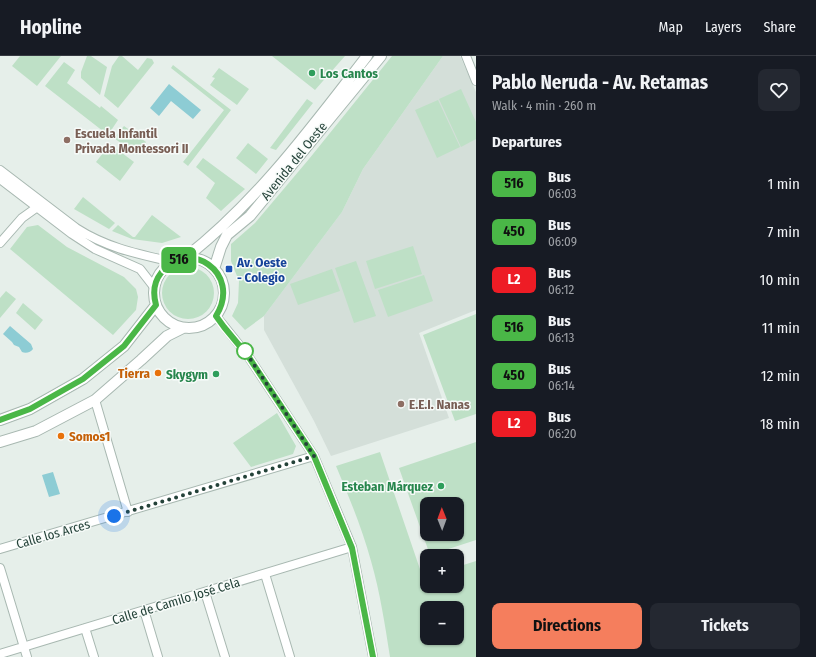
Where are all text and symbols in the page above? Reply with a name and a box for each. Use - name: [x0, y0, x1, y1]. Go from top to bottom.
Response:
- text: Hopline: [20, 16, 82, 39]
- text: Map: [659, 19, 683, 36]
- text: Layers: [705, 19, 741, 36]
- text: Share: [763, 19, 796, 36]
- place label: Los Cantos: [320, 66, 378, 81]
- marker: Los Cantos: [307, 68, 317, 78]
- button: heart: [758, 69, 800, 111]
- text: Pablo Neruda - Av. Retamas: [492, 71, 708, 94]
- text: Walk · 4 min · 260 m: [492, 98, 596, 113]
- street label: Avenida del Oeste: [258, 119, 330, 203]
- place label: Escuela Infantil Privada Montessori II: [75, 126, 189, 156]
- text: Departures: [492, 133, 562, 151]
- marker: Escuela Infantil Privada Montessori II: [62, 135, 72, 145]
- text: Bus: [548, 168, 571, 186]
- text: 516: [504, 175, 524, 192]
- text: 1 min: [767, 175, 800, 193]
- text: 06:03: [548, 186, 576, 201]
- text: Bus: [548, 216, 571, 234]
- text: 450: [503, 223, 525, 240]
- text: 7 min: [767, 223, 800, 241]
- text: 06:09: [548, 234, 577, 249]
- line badge: 516: [156, 247, 202, 273]
- text: 516: [169, 251, 189, 268]
- place label: Av. Oeste - Colegio: [236, 255, 287, 285]
- marker: Av. Oeste - Colegio: [224, 264, 234, 274]
- text: Bus: [548, 264, 571, 282]
- text: L2: [508, 271, 520, 288]
- text: 10 min: [760, 271, 800, 289]
- text: 06:12: [548, 282, 574, 297]
- text: Bus: [548, 312, 571, 330]
- text: 516: [504, 319, 524, 336]
- text: 11 min: [762, 319, 800, 337]
- text: 06:13: [548, 330, 574, 345]
- unlabelled marker: [236, 342, 254, 360]
- text: Bus: [548, 360, 571, 378]
- place label: Tierra: [118, 366, 151, 381]
- place label: Skygym: [166, 367, 208, 382]
- text: 450: [503, 367, 525, 384]
- text: 12 min: [761, 367, 800, 385]
- marker: Tierra: [153, 368, 163, 378]
- marker: Skygym: [211, 369, 221, 379]
- text: 06:14: [548, 378, 575, 393]
- place label: E.E.I. Nanas: [409, 397, 470, 412]
- marker: E.E.I. Nanas: [396, 399, 406, 409]
- text: Bus: [548, 408, 571, 426]
- text: L2: [508, 415, 520, 432]
- text: 18 min: [760, 415, 800, 433]
- text: 06:20: [548, 426, 576, 441]
- place label: Somos1: [69, 429, 110, 444]
- marker: Somos1: [56, 431, 66, 441]
- place label: Esteban Márquez: [341, 479, 434, 494]
- marker: Esteban Márquez: [436, 481, 446, 491]
- north arrow: [420, 497, 464, 541]
- map controls: [420, 497, 464, 645]
- your location: [104, 506, 124, 526]
- street label: Calle los Arces: [14, 516, 92, 552]
- button: +: [420, 549, 464, 593]
- street label: Calle de Camilo José Cela: [110, 574, 242, 628]
- button: −: [420, 601, 464, 645]
- button: Directions: [492, 603, 642, 649]
- button: Tickets: [650, 603, 800, 649]

